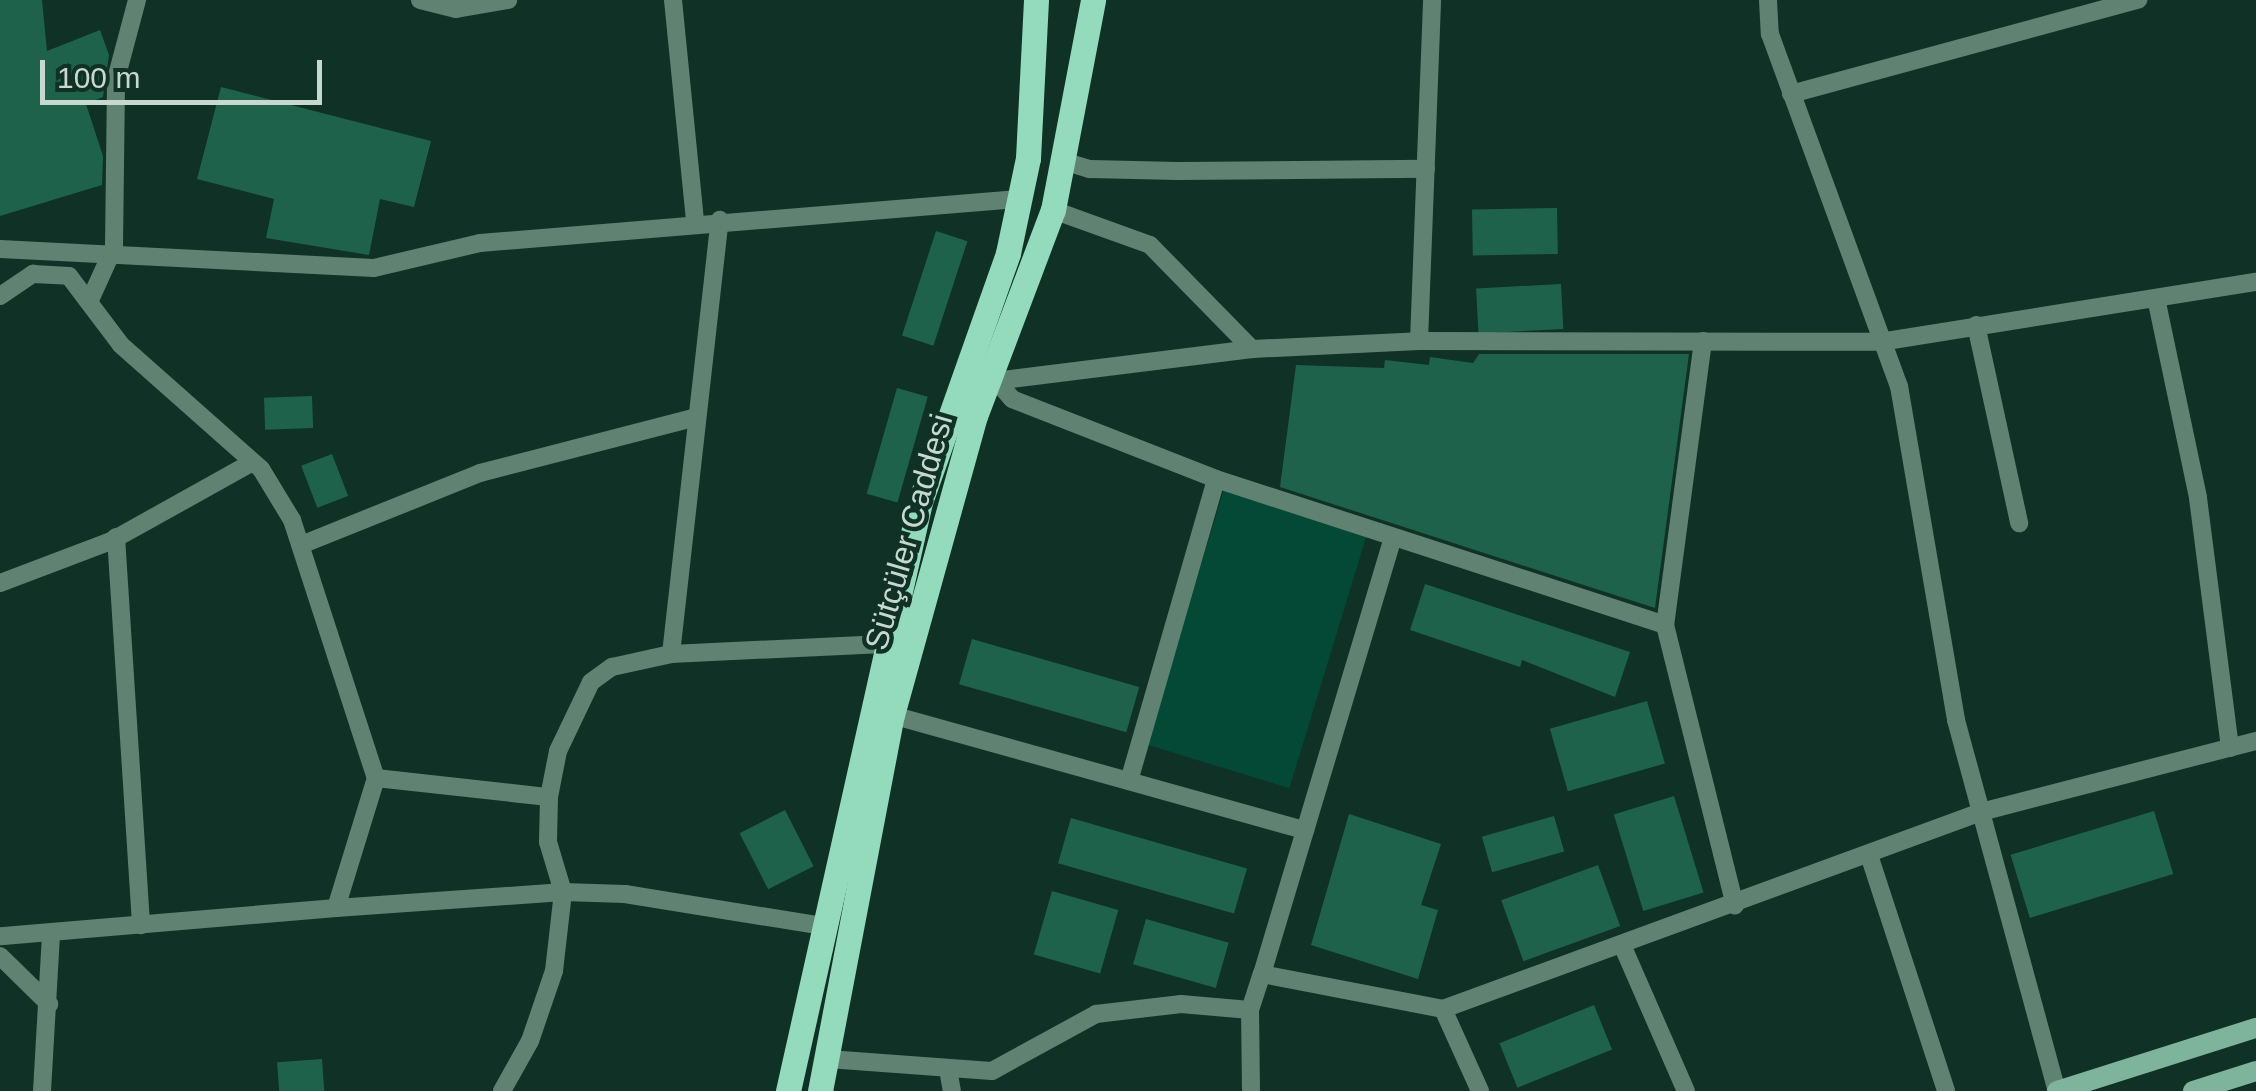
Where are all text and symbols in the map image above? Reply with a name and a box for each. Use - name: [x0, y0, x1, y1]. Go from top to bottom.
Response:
- scale bar: [45, 40, 328, 102]
- text: 100 m: [57, 61, 140, 94]
- street label: Sütçüler Caddesi: [857, 410, 961, 654]

